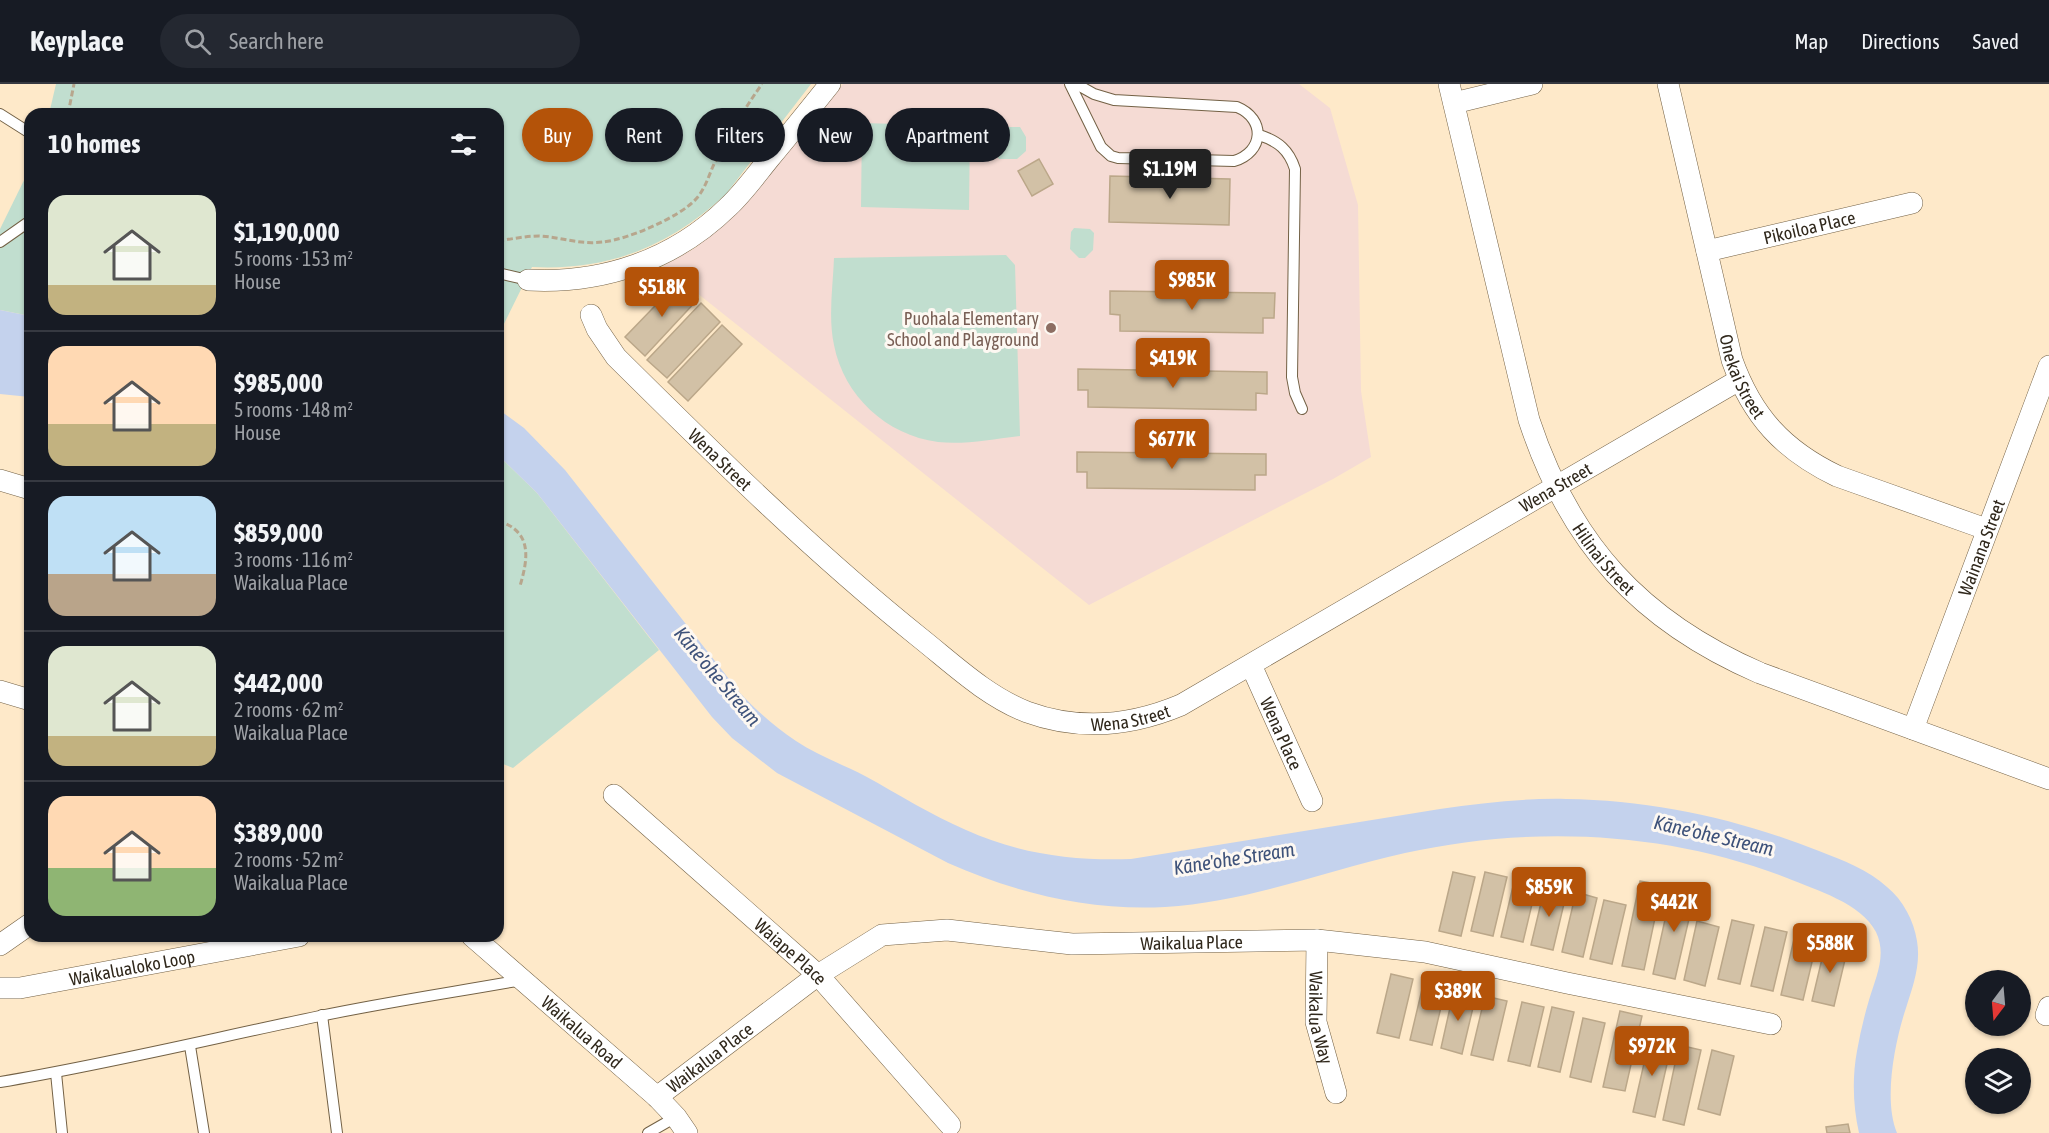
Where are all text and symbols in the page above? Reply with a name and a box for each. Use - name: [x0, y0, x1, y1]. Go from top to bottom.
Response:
- search box: [160, 14, 580, 68]
- text: Keyplace: [30, 25, 124, 57]
- icon: search: [181, 25, 214, 58]
- text: Search here: [229, 28, 324, 54]
- text: Map: [1794, 29, 1828, 53]
- text: Directions: [1861, 29, 1940, 53]
- text: Saved: [1973, 29, 2019, 53]
- chip: Buy: [522, 108, 593, 162]
- chip: Rent: [605, 108, 683, 162]
- chip: Filters: [695, 108, 785, 162]
- chip: New: [797, 108, 873, 162]
- chip: Apartment: [885, 108, 1010, 162]
- icon: filters: [447, 128, 480, 161]
- text: 10 homes: [48, 129, 141, 159]
- pin: $1.19M: [1121, 149, 1219, 200]
- text: $1.19M: [1143, 157, 1197, 180]
- street label: Pikoiloa Place: [1761, 206, 1857, 248]
- text: $1,190,000: [234, 217, 340, 247]
- icon: home: [96, 219, 168, 291]
- text: 5 rooms · 153 m²: [234, 247, 353, 270]
- pin: $985K: [1150, 260, 1234, 311]
- pin: $518K: [620, 267, 704, 318]
- text: $985K: [1169, 268, 1215, 291]
- text: House: [234, 270, 281, 293]
- text: $518K: [639, 275, 685, 298]
- place label: Puohala Elementary School and Playground: [887, 308, 1039, 350]
- marker: Puohala Elementary School and Playground: [1044, 321, 1058, 335]
- street label: Onekai Street: [1716, 332, 1770, 422]
- pin: $419K: [1131, 338, 1215, 389]
- text: $419K: [1150, 346, 1196, 369]
- text: $985,000: [234, 368, 323, 398]
- icon: home: [96, 370, 168, 442]
- text: 5 rooms · 148 m²: [234, 398, 353, 421]
- pin: $677K: [1130, 419, 1214, 470]
- text: House: [234, 421, 281, 444]
- street label: Wena Street: [684, 424, 756, 494]
- text: $677K: [1149, 427, 1195, 450]
- street label: Wena Street: [1516, 458, 1595, 516]
- street label: Wainana Street: [1953, 496, 2009, 598]
- text: $859,000: [234, 518, 323, 548]
- street label: Hilinai Street: [1569, 519, 1640, 599]
- icon: home: [96, 520, 168, 592]
- text: 3 rooms · 116 m²: [234, 548, 353, 571]
- text: Waikalua Place: [234, 571, 348, 594]
- water label: Kāne'ohe Stream: [670, 622, 766, 730]
- text: $442,000: [234, 668, 323, 698]
- icon: home: [96, 670, 168, 742]
- street label: Wena Place: [1256, 694, 1307, 773]
- text: 2 rooms · 62 m²: [234, 698, 344, 721]
- street label: Wena Street: [1091, 700, 1172, 734]
- text: Waikalua Place: [234, 721, 348, 744]
- water label: Kāne'ohe Stream: [1652, 810, 1776, 860]
- text: $389,000: [234, 818, 323, 848]
- icon: home: [96, 820, 168, 892]
- water label: Kāne'ohe Stream: [1172, 837, 1296, 879]
- text: 2 rooms · 52 m²: [234, 848, 344, 871]
- pin: $859K: [1507, 867, 1591, 918]
- text: Waikalua Place: [234, 871, 348, 894]
- text: $859K: [1526, 875, 1572, 898]
- pin: $442K: [1632, 882, 1716, 933]
- text: $442K: [1651, 890, 1697, 913]
- street label: Waiape Place: [750, 914, 832, 988]
- pin: $588K: [1788, 923, 1872, 974]
- street label: Waikalua Place: [1140, 931, 1243, 953]
- text: $588K: [1807, 931, 1853, 954]
- street label: Waikalualoko Loop: [68, 945, 197, 989]
- north arrow: [1965, 970, 2031, 1036]
- map controls: [1965, 970, 2031, 1114]
- street label: Waikalua Way: [1305, 971, 1338, 1066]
- pin: $389K: [1416, 971, 1500, 1022]
- text: $389K: [1435, 979, 1481, 1002]
- street label: Waikalua Road: [538, 991, 627, 1073]
- street label: Waikalua Place: [662, 1018, 757, 1096]
- pin: $972K: [1610, 1026, 1694, 1077]
- text: $972K: [1629, 1034, 1675, 1057]
- button: layers: [1965, 1048, 2031, 1114]

